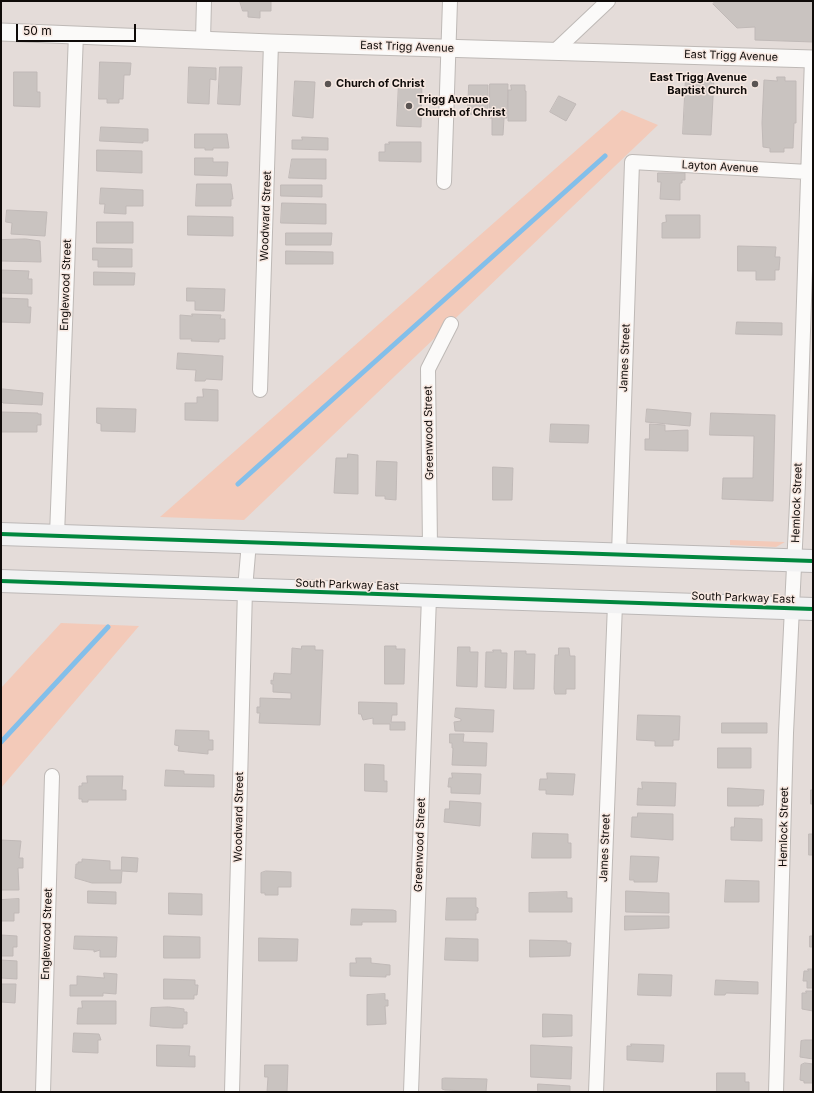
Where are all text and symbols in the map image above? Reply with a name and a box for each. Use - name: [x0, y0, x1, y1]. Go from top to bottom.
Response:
- scale bar: [18, 16, 138, 42]
- text: 50 m: [23, 23, 52, 38]
- street label: East Trigg Avenue: [360, 39, 454, 55]
- street label: East Trigg Avenue: [684, 48, 778, 64]
- place label: East Trigg Avenue Baptist Church: [650, 71, 747, 97]
- place label: Church of Christ: [336, 77, 424, 91]
- marker: Church of Christ: [323, 79, 333, 89]
- marker: East Trigg Avenue Baptist Church: [750, 79, 760, 89]
- place label: Trigg Avenue Church of Christ: [417, 93, 505, 119]
- marker: Trigg Avenue Church of Christ: [404, 101, 414, 111]
- street label: Layton Avenue: [681, 158, 759, 176]
- street label: Woodward Street: [258, 171, 274, 261]
- street label: Englewood Street: [58, 239, 74, 331]
- street label: James Street: [617, 324, 633, 392]
- street label: Greenwood Street: [422, 386, 436, 480]
- street label: Hemlock Street: [789, 463, 805, 543]
- street label: South Parkway East: [295, 577, 399, 593]
- street label: South Parkway East: [691, 590, 795, 606]
- street label: Woodward Street: [232, 772, 246, 862]
- street label: Hemlock Street: [777, 787, 791, 867]
- street label: Greenwood Street: [412, 798, 428, 892]
- street label: James Street: [597, 814, 613, 882]
- street label: Englewood Street: [39, 888, 55, 980]

